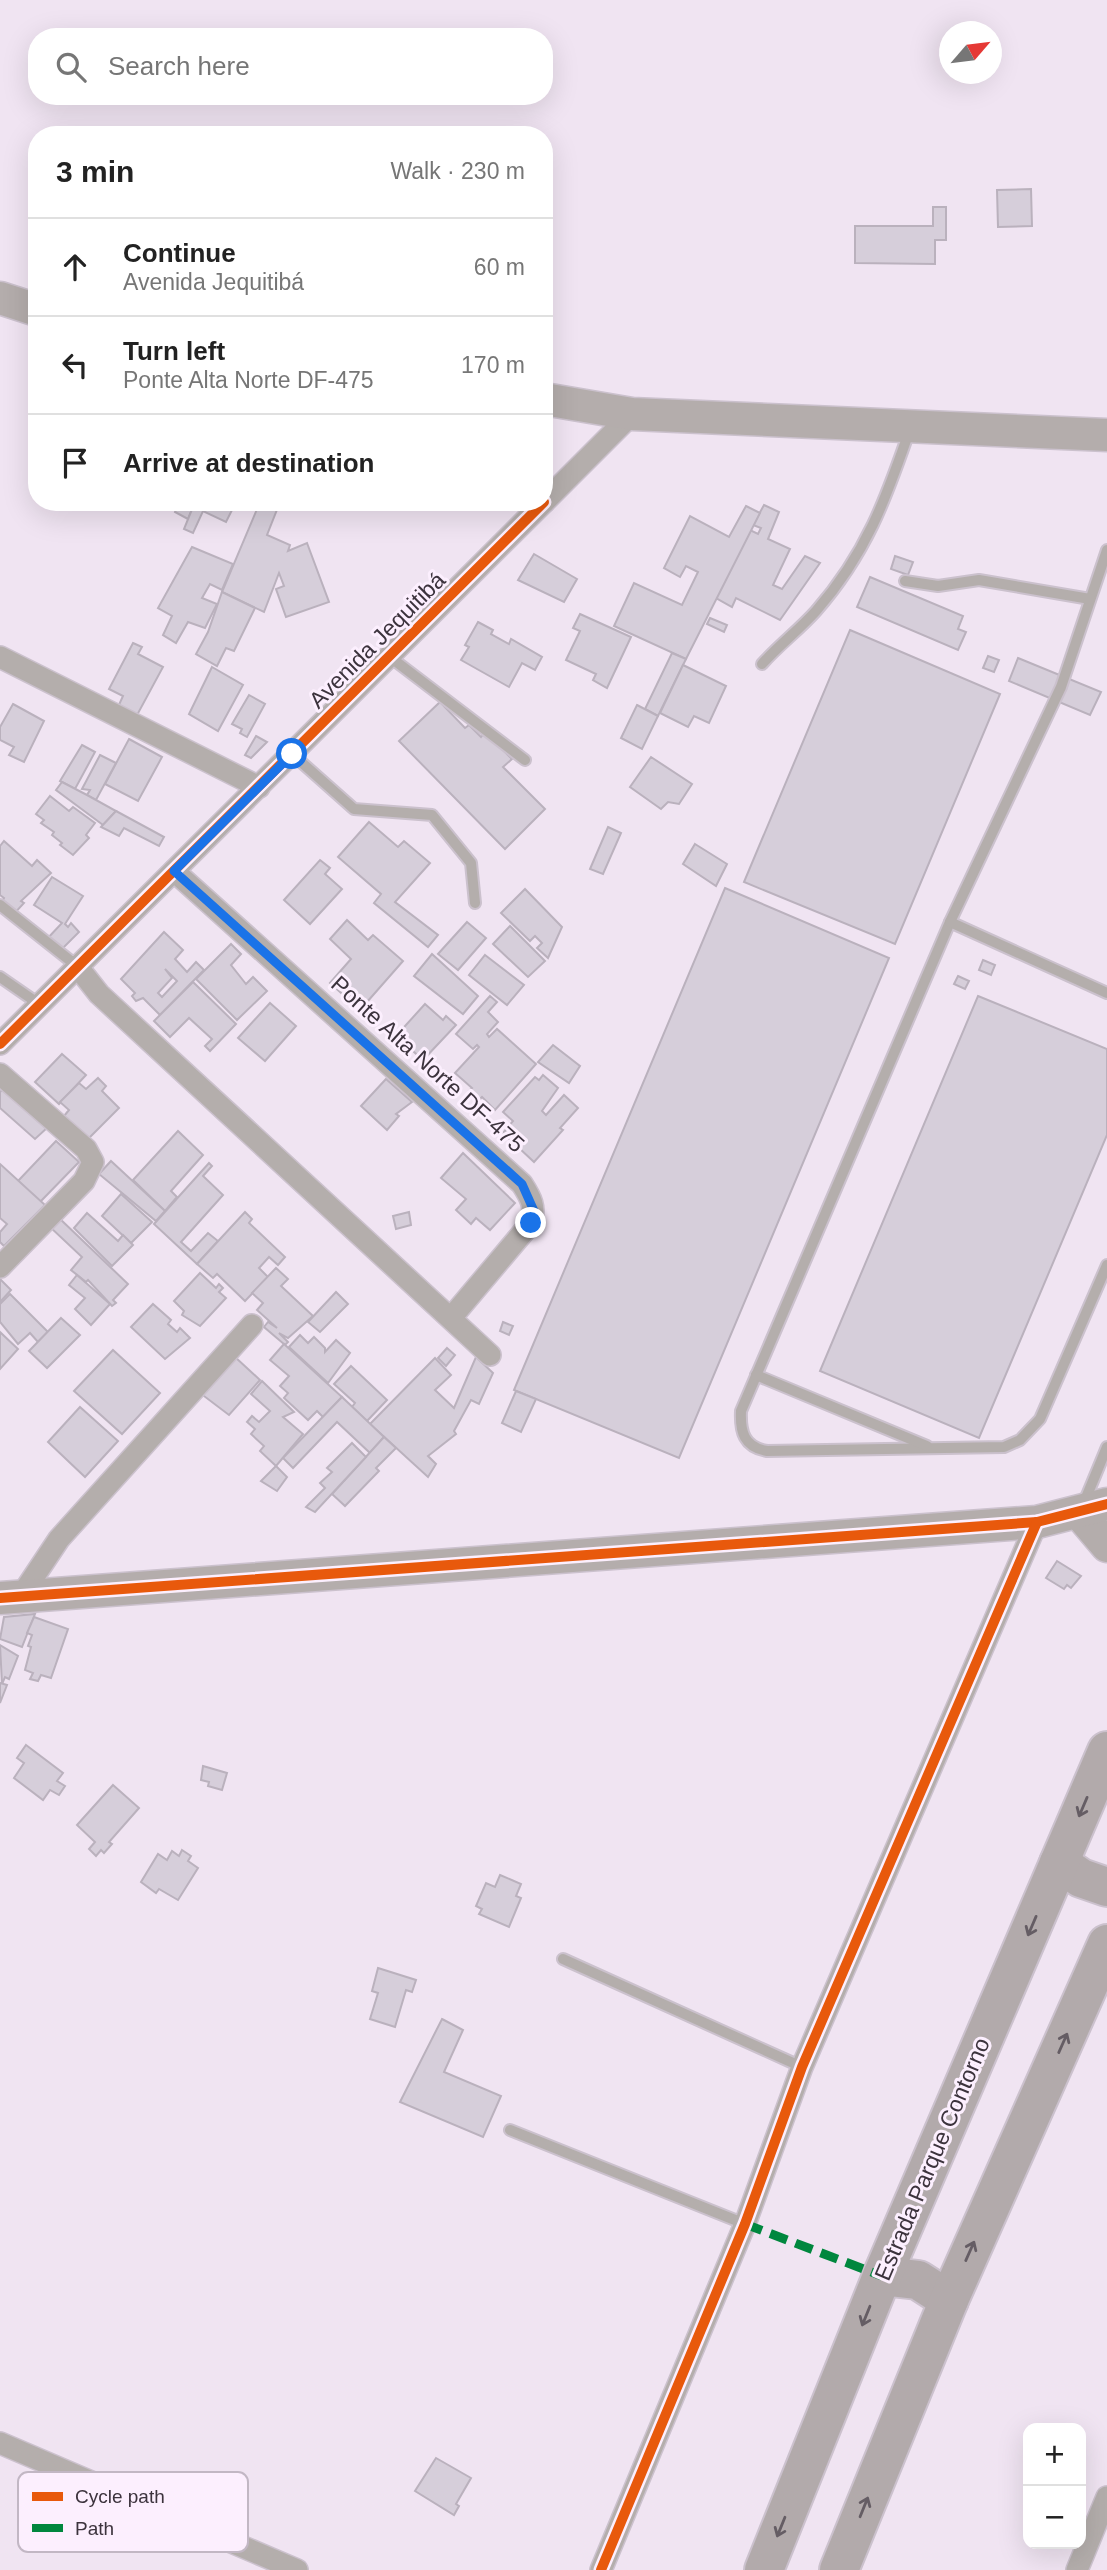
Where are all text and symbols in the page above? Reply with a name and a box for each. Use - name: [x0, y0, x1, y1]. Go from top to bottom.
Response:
- north arrow: [939, 21, 1002, 84]
- search box: [28, 28, 553, 105]
- icon: search: [52, 48, 90, 86]
- text: Search here: [108, 51, 250, 81]
- text: 3 min: [56, 155, 134, 188]
- text: Walk · 230 m: [390, 158, 525, 184]
- text: Continue: [123, 238, 236, 268]
- icon: ahead: [56, 248, 94, 286]
- text: 60 m: [474, 254, 525, 280]
- text: Avenida Jequitibá: [123, 269, 304, 295]
- text: Turn left: [123, 336, 225, 366]
- icon: left: [56, 346, 94, 384]
- text: 170 m: [461, 352, 525, 378]
- text: Ponte Alta Norte DF-475: [123, 367, 374, 393]
- icon: arrive: [56, 444, 94, 482]
- text: Arrive at destination: [123, 448, 374, 478]
- street label: Avenida Jequitibá: [304, 567, 450, 713]
- route start: [276, 738, 307, 769]
- street label: Ponte Alta Norte DF-475: [326, 971, 530, 1157]
- route end: [515, 1207, 546, 1238]
- one-way arrow: [1076, 1796, 1089, 1818]
- one-way arrow: [1025, 1915, 1038, 1936]
- one-way arrow: [1057, 2033, 1070, 2055]
- street label: Estrada Parque Contorno: [869, 2034, 995, 2284]
- one-way arrow: [964, 2241, 977, 2263]
- one-way arrow: [859, 2304, 872, 2326]
- map controls: [1023, 2423, 1086, 2549]
- button: +: [1023, 2423, 1086, 2486]
- legend: [18, 2472, 248, 2552]
- text: Cycle path: [75, 2486, 165, 2507]
- button: −: [1023, 2486, 1086, 2549]
- one-way arrow: [859, 2496, 872, 2518]
- one-way arrow: [774, 2515, 787, 2537]
- text: Path: [75, 2518, 114, 2539]

